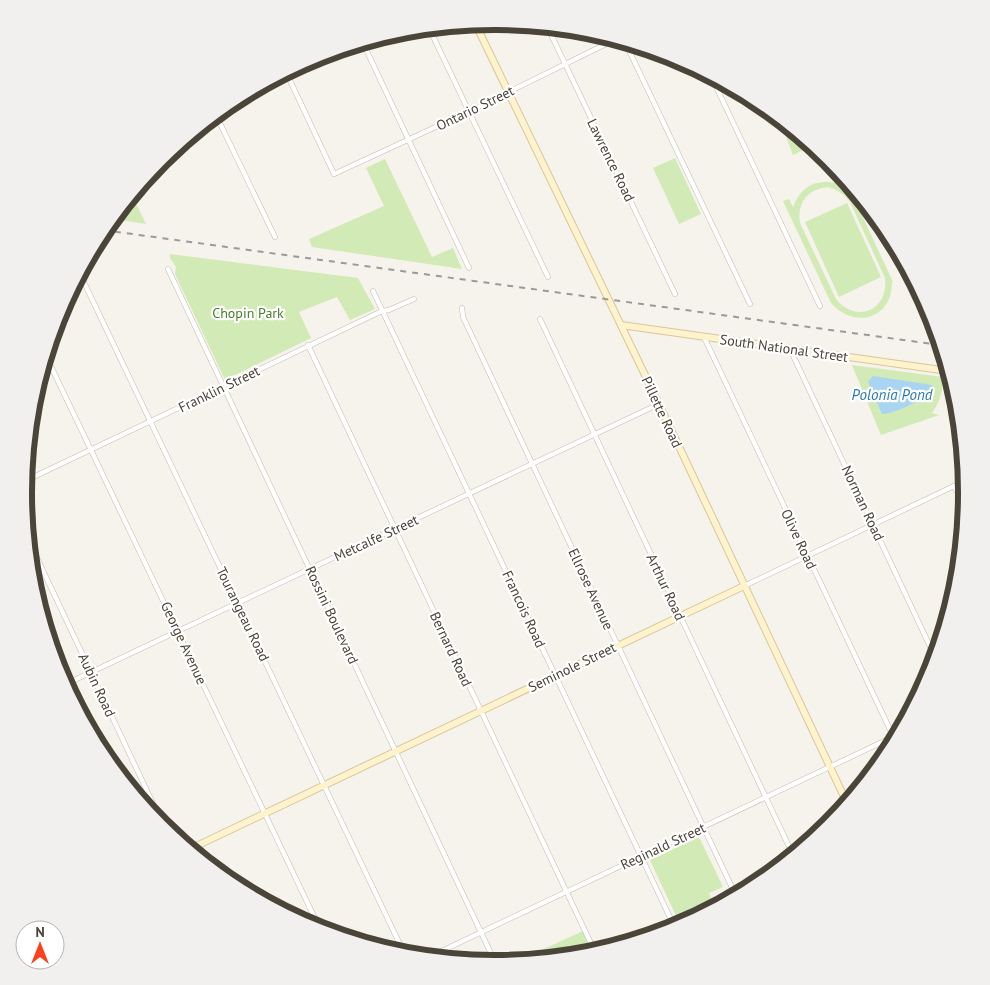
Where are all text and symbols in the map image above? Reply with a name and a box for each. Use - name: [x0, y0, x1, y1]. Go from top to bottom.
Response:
- street label: Ontario Street: [433, 81, 517, 135]
- street label: Lawrence Road: [583, 116, 639, 204]
- park label: Chopin Park: [212, 304, 284, 322]
- street label: South National Street: [719, 330, 849, 366]
- street label: Franklin Street: [175, 361, 263, 416]
- street label: Pillette Road: [638, 373, 686, 451]
- water label: Polonia Pond: [852, 385, 933, 404]
- street label: Norman Road: [838, 462, 888, 544]
- street label: Olive Road: [777, 506, 821, 572]
- street label: Metcalfe Street: [331, 510, 421, 565]
- street label: Ellrose Avenue: [564, 545, 618, 633]
- street label: Arthur Road: [643, 551, 689, 623]
- street label: Rossini Boulevard: [301, 563, 363, 667]
- street label: Tourangeau Road: [212, 564, 274, 664]
- street label: Francois Road: [498, 568, 550, 650]
- street label: George Avenue: [157, 599, 211, 687]
- street label: Bernard Road: [426, 609, 476, 689]
- street label: Seminole Street: [525, 638, 619, 696]
- street label: Aubin Road: [74, 650, 120, 720]
- street label: Reginald Street: [618, 818, 709, 874]
- north arrow: [15, 920, 65, 970]
- text: N: [35, 923, 45, 941]

